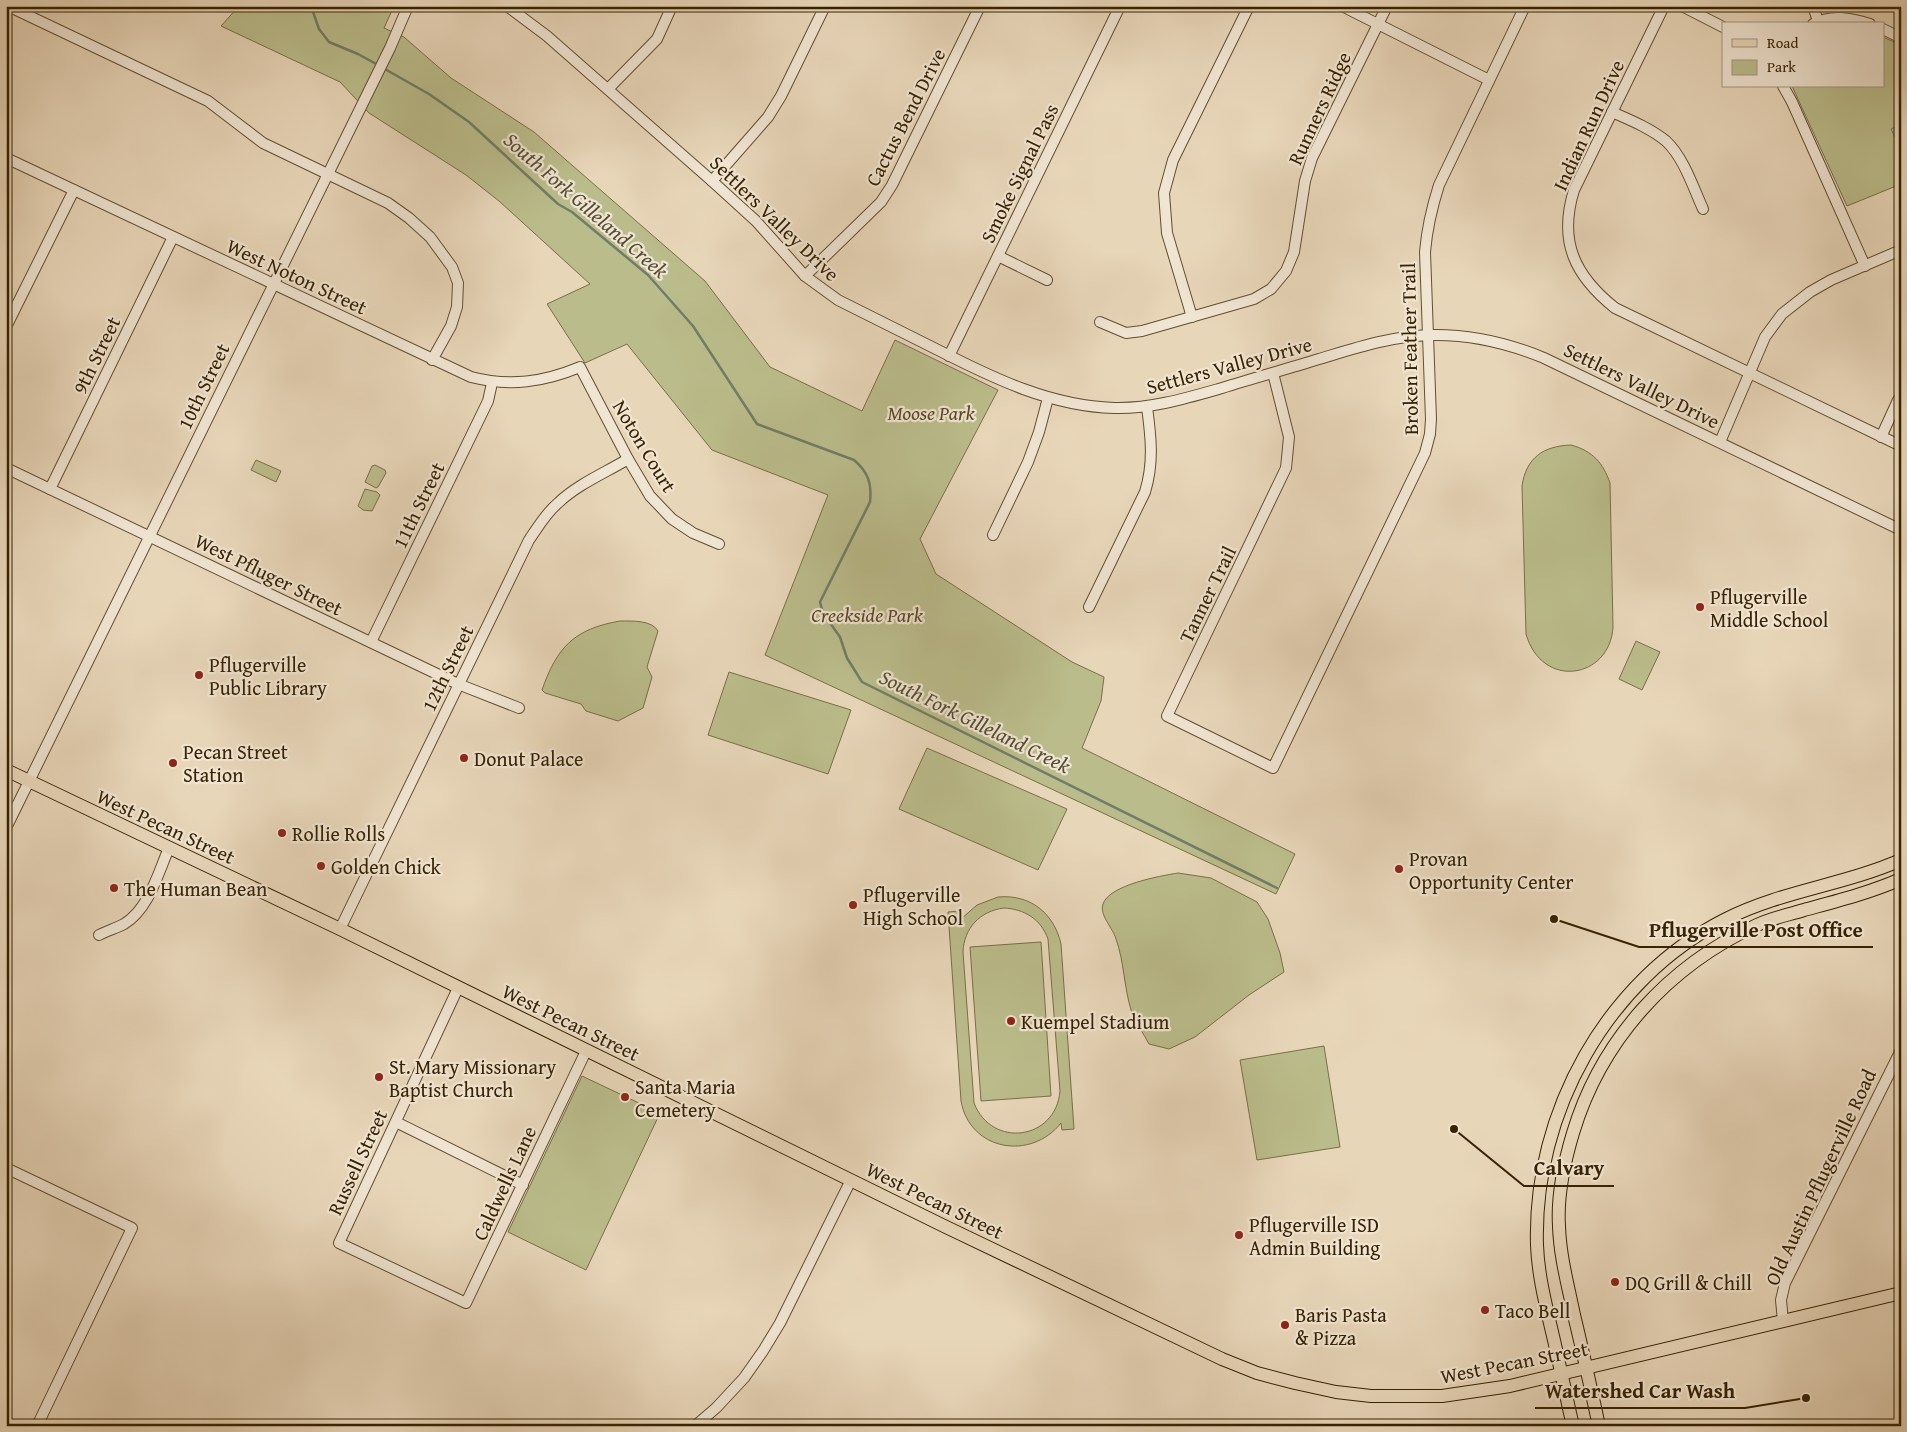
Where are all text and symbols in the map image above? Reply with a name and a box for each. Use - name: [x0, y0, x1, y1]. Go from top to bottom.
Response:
- legend: [1722, 22, 1884, 88]
- text: Road: [1767, 32, 1798, 53]
- street label: Cactus Bend Drive: [858, 43, 952, 191]
- street label: Runners Ridge: [1280, 47, 1358, 169]
- street label: Indian Run Drive: [1545, 55, 1631, 195]
- text: Park: [1767, 56, 1796, 77]
- street label: Smoke Signal Pass: [973, 98, 1065, 248]
- water label: South Fork Gilleland Creek: [497, 125, 675, 286]
- street label: Settlers Valley Drive: [704, 148, 846, 288]
- street label: West Noton Street: [222, 231, 372, 321]
- street label: Broken Feather Trail: [1393, 262, 1425, 435]
- street label: 9th Street: [65, 311, 127, 399]
- street label: Settlers Valley Drive: [1143, 329, 1315, 401]
- street label: Settlers Valley Drive: [1559, 335, 1725, 435]
- street label: 10th Street: [170, 338, 236, 434]
- street label: Noton Court: [606, 394, 684, 498]
- park label: Moose Park: [887, 398, 975, 427]
- street label: 11th Street: [385, 457, 451, 553]
- street label: West Pfluger Street: [190, 526, 348, 622]
- street label: Tanner Trail: [1171, 540, 1243, 647]
- place label: Pflugerville Middle School: [1710, 582, 1829, 634]
- park label: Creekside Park: [811, 600, 924, 629]
- marker: Pflugerville Middle School: [1694, 601, 1706, 613]
- street label: 12th Street: [414, 620, 480, 716]
- place label: Pflugerville Public Library: [209, 650, 327, 702]
- water label: South Fork Gilleland Creek: [874, 661, 1076, 781]
- marker: Pflugerville Public Library: [193, 669, 205, 681]
- place label: Pecan Street Station: [183, 737, 288, 789]
- place label: Donut Palace: [474, 744, 583, 773]
- marker: Donut Palace: [458, 752, 470, 764]
- marker: Pecan Street Station: [167, 757, 179, 769]
- street label: West Pecan Street: [92, 781, 240, 871]
- place label: Rollie Rolls: [292, 819, 385, 848]
- marker: Rollie Rolls: [276, 827, 288, 839]
- place label: Provan Opportunity Center: [1409, 844, 1574, 896]
- place label: Golden Chick: [331, 852, 442, 881]
- marker: Golden Chick: [315, 860, 327, 872]
- marker: Provan Opportunity Center: [1393, 863, 1405, 875]
- place label: The Human Bean: [124, 874, 267, 903]
- place label: Pflugerville High School: [863, 880, 963, 932]
- marker: The Human Bean: [108, 882, 120, 894]
- marker: Pflugerville High School: [847, 899, 859, 911]
- callout: Pflugerville Post Office: [1639, 911, 1873, 947]
- text: Pflugerville Post Office: [1649, 914, 1863, 945]
- street label: West Pecan Street: [497, 976, 645, 1068]
- place label: Kuempel Stadium: [1021, 1007, 1170, 1036]
- marker: Kuempel Stadium: [1005, 1015, 1017, 1027]
- place label: St. Mary Missionary Baptist Church: [389, 1052, 556, 1104]
- street label: Old Austin Pflugerville Road: [1757, 1064, 1883, 1290]
- marker: St. Mary Missionary Baptist Church: [373, 1071, 385, 1083]
- place label: Santa Maria Cemetery: [635, 1072, 736, 1124]
- marker: Santa Maria Cemetery: [619, 1091, 631, 1103]
- street label: Russell Street: [320, 1104, 394, 1220]
- street label: Caldwells Lane: [465, 1121, 543, 1245]
- callout: Calvary: [1524, 1150, 1614, 1186]
- text: Calvary: [1534, 1152, 1605, 1183]
- street label: West Pecan Street: [861, 1154, 1009, 1246]
- place label: Pflugerville ISD Admin Building: [1249, 1210, 1380, 1262]
- marker: Pflugerville ISD Admin Building: [1233, 1229, 1245, 1241]
- place label: DQ Grill & Chill: [1625, 1268, 1752, 1297]
- marker: DQ Grill & Chill: [1609, 1276, 1621, 1288]
- place label: Taco Bell: [1495, 1296, 1571, 1325]
- place label: Baris Pasta & Pizza: [1295, 1300, 1387, 1352]
- marker: Taco Bell: [1479, 1304, 1491, 1316]
- marker: Baris Pasta & Pizza: [1279, 1319, 1291, 1331]
- street label: West Pecan Street: [1438, 1333, 1590, 1391]
- callout: Watershed Car Wash: [1535, 1372, 1745, 1408]
- text: Watershed Car Wash: [1545, 1375, 1736, 1406]

